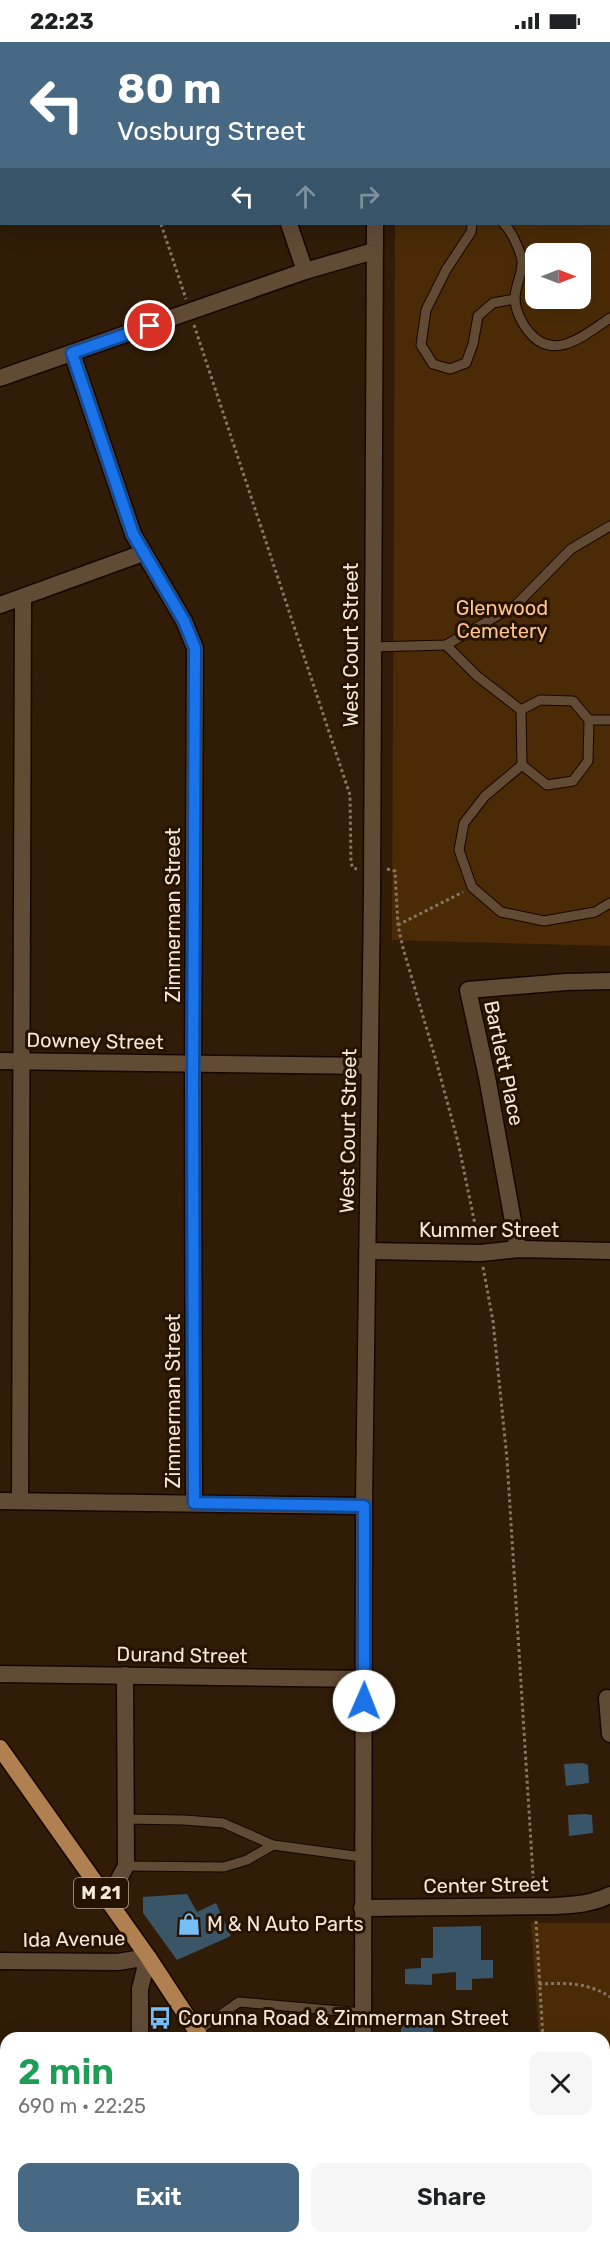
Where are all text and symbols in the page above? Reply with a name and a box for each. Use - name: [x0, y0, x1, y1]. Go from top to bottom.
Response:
- text: 22:23: [30, 8, 94, 35]
- text: 80 m: [117, 64, 221, 114]
- icon: left: [18, 66, 96, 144]
- text: Vosburg Street: [117, 115, 306, 147]
- icon: left: [226, 180, 259, 213]
- icon: ahead: [289, 180, 322, 213]
- icon: right: [352, 180, 385, 213]
- north arrow: [525, 243, 591, 309]
- map controls: [525, 243, 591, 309]
- pin: [124, 300, 175, 351]
- icon: arrive: [133, 309, 166, 342]
- street label: West Court Street: [339, 562, 363, 727]
- park label: Glenwood Cemetery: [456, 596, 548, 643]
- street label: Zimmerman Street: [161, 827, 185, 1002]
- street label: Bartlett Place: [479, 998, 529, 1128]
- street label: Downey Street: [26, 1028, 164, 1054]
- street label: West Court Street: [335, 1048, 361, 1214]
- street label: Kummer Street: [419, 1218, 559, 1242]
- street label: Zimmerman Street: [161, 1313, 185, 1488]
- street label: Durand Street: [116, 1642, 248, 1668]
- position arrow: [332, 1669, 396, 1733]
- street label: Center Street: [423, 1872, 549, 1898]
- road number: M 21: [74, 1878, 128, 1908]
- shop icon: M & N Auto Parts: [176, 1911, 202, 1937]
- place label: M & N Auto Parts: [207, 1912, 364, 1936]
- street label: Ida Avenue: [22, 1926, 126, 1952]
- bus stop icon: Corunna Road & Zimmerman Street: [147, 2005, 173, 2031]
- place label: Corunna Road & Zimmerman Street: [178, 2006, 509, 2030]
- text: 2 min: [18, 2050, 114, 2093]
- button: close: [529, 2052, 592, 2115]
- text: 690 m · 22:25: [18, 2094, 146, 2118]
- button: Exit: [18, 2163, 299, 2232]
- button: Share: [311, 2163, 592, 2232]

